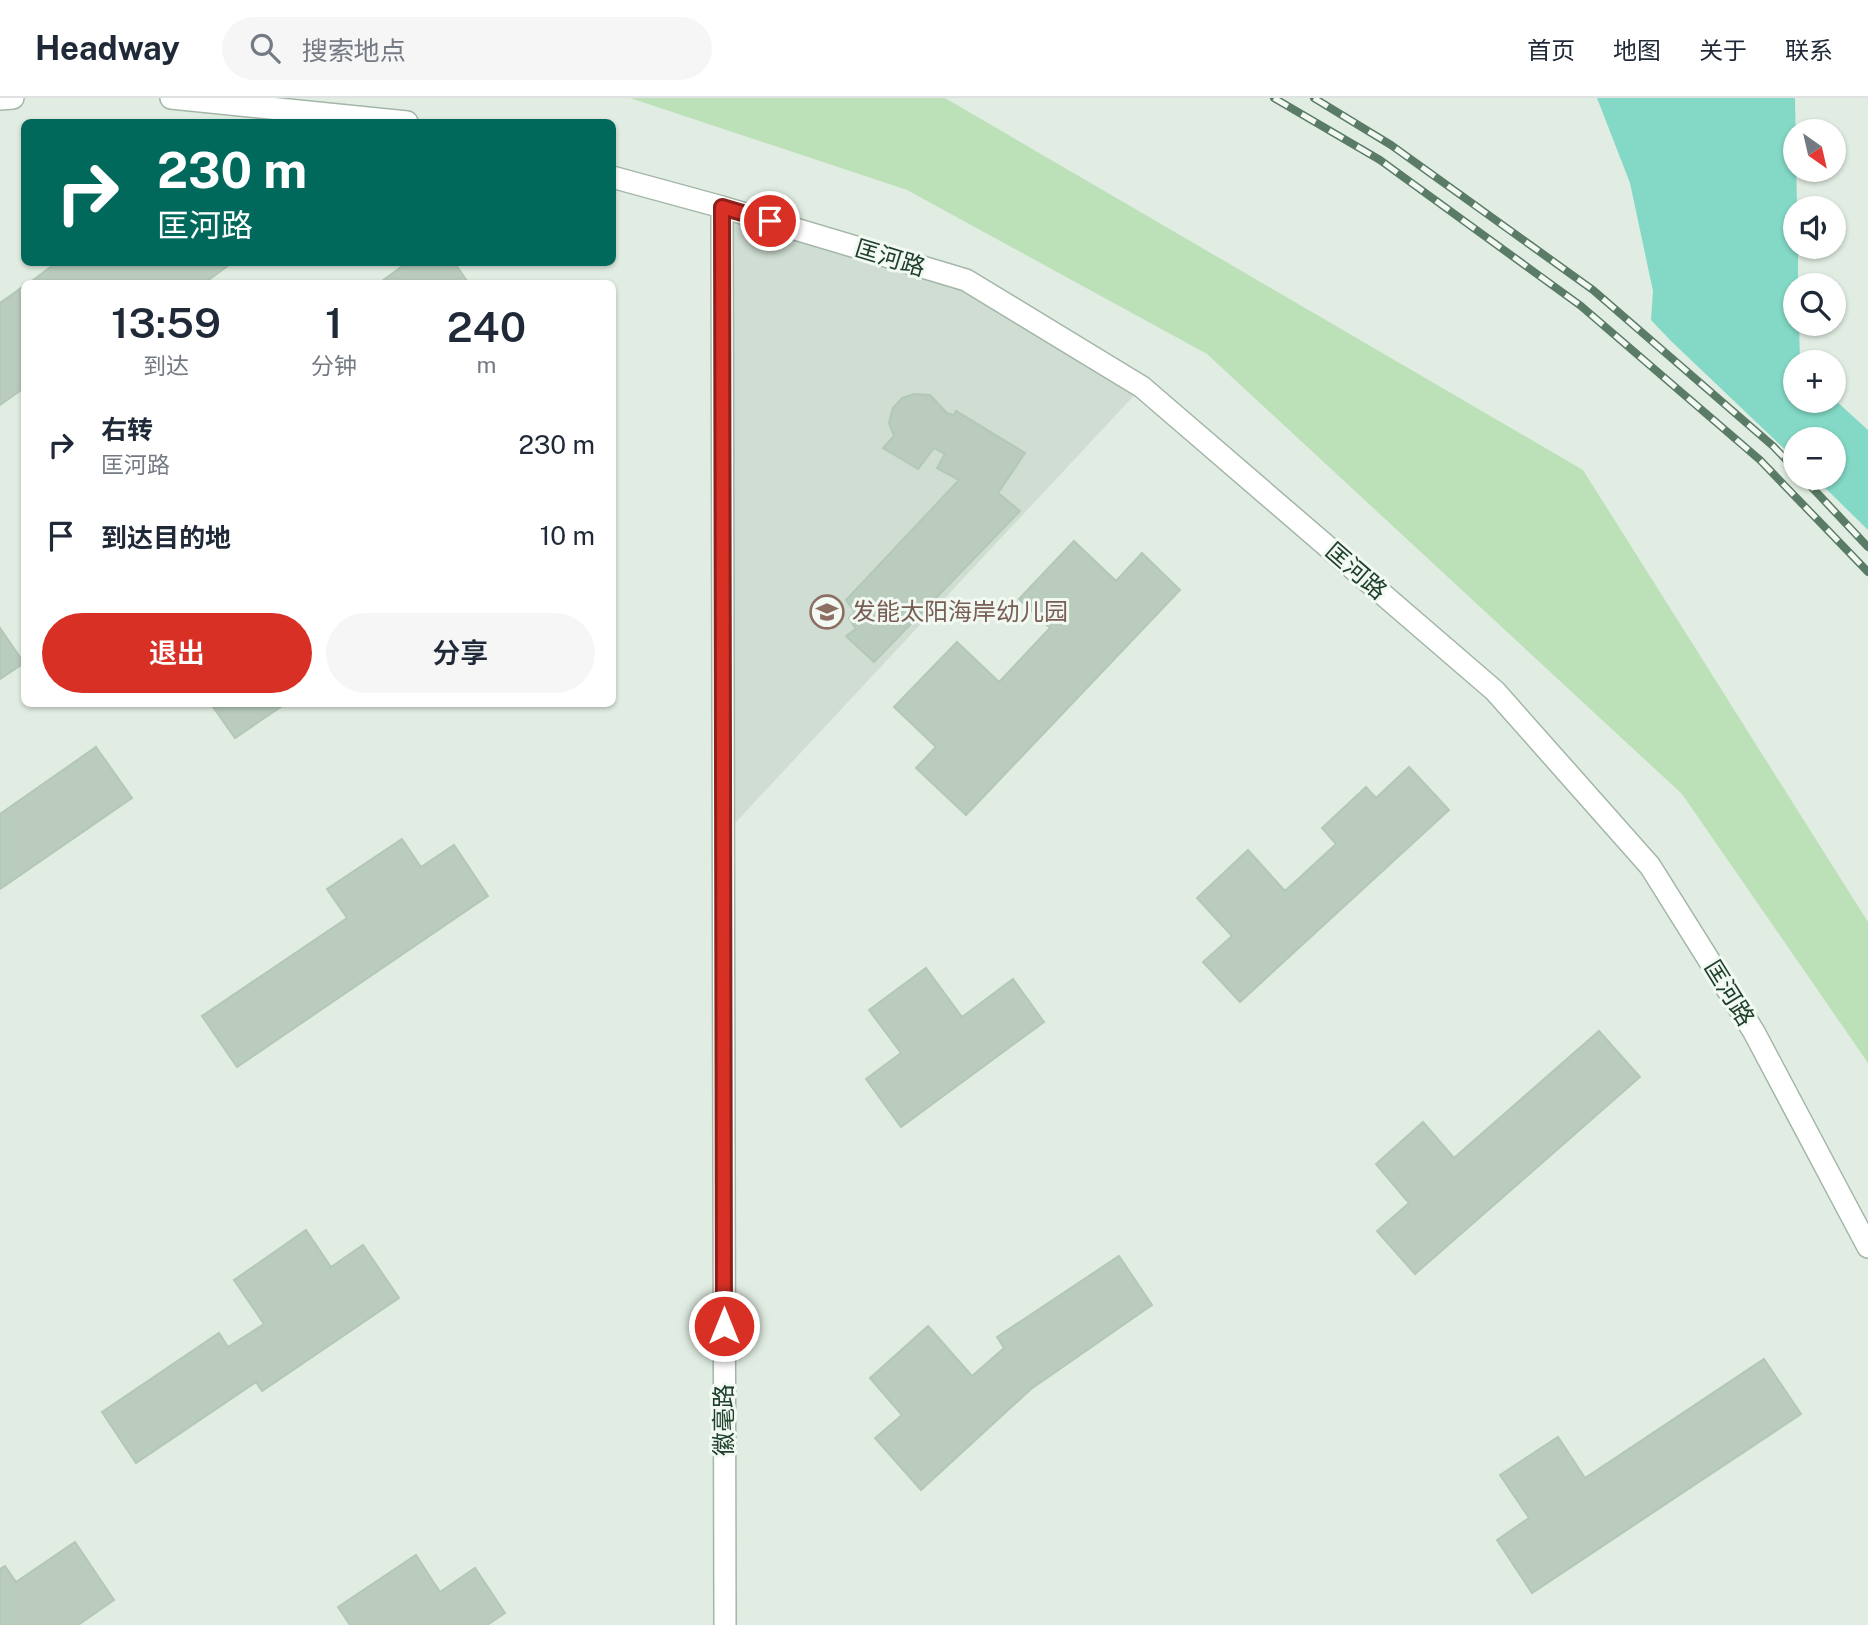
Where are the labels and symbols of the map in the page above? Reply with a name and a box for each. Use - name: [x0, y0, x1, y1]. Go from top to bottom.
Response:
- north arrow: [1783, 119, 1846, 182]
- pin: [740, 191, 800, 251]
- street label: 匡河路: [852, 233, 929, 281]
- street label: 匡河路: [1320, 536, 1393, 604]
- school or university icon: 发能太阳海岸幼儿园: [808, 593, 846, 631]
- place label: 发能太阳海岸幼儿园: [852, 597, 1068, 625]
- street label: 匡河路: [1699, 955, 1761, 1030]
- position arrow: [687, 1289, 761, 1363]
- street label: 徽毫路: [709, 1384, 737, 1456]

